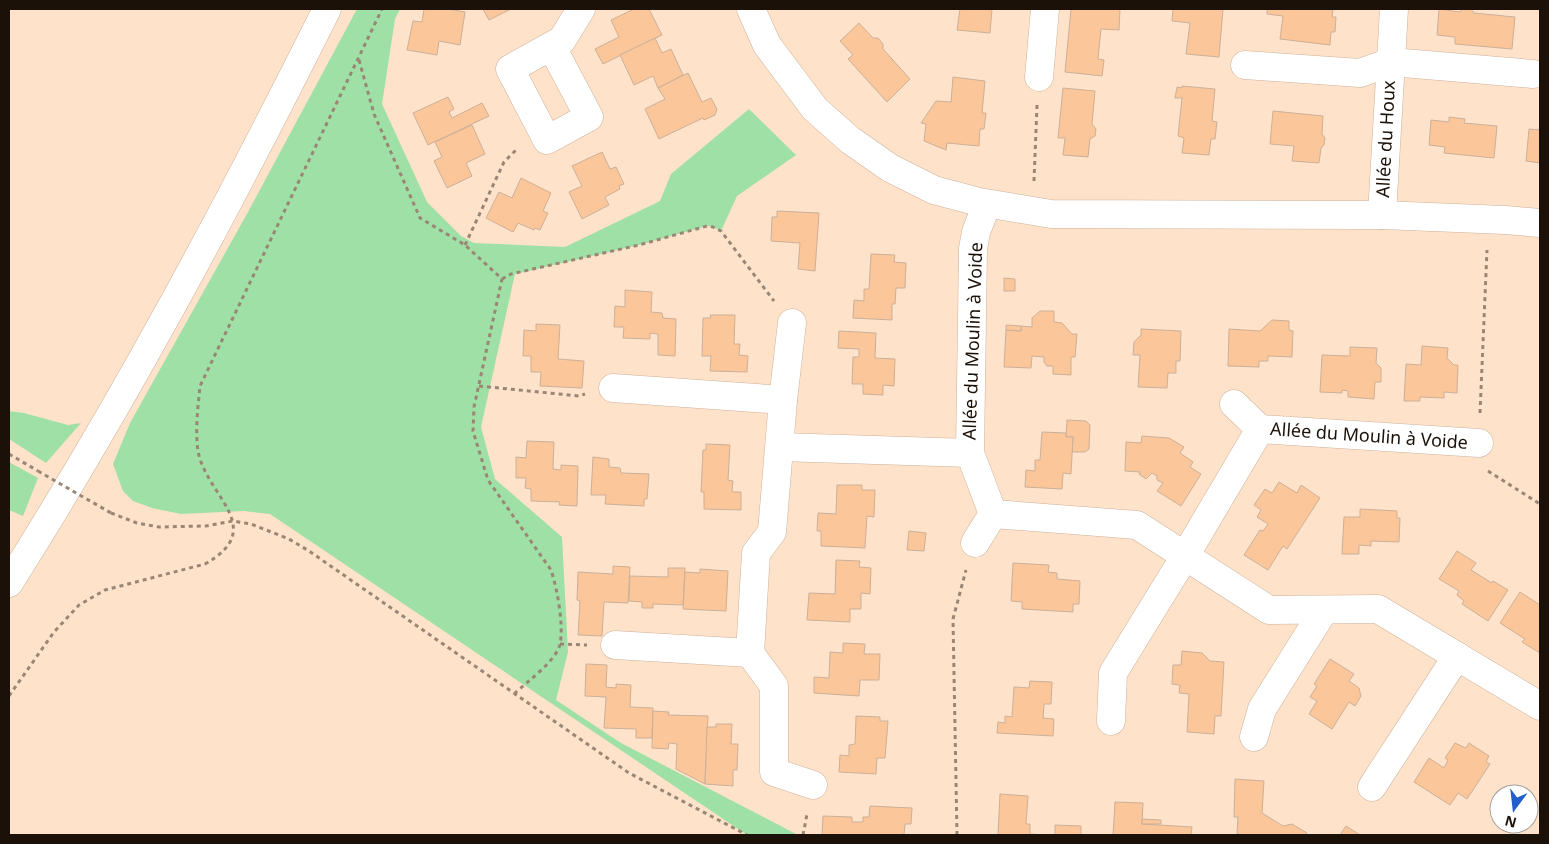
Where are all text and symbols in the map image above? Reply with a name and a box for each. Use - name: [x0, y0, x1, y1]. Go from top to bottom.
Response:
- street label: Allée du Houx: [1370, 79, 1400, 198]
- street label: Allée du Moulin à Voide: [957, 242, 987, 440]
- street label: Allée du Moulin à Voide: [1269, 416, 1469, 454]
- north arrow: [1489, 784, 1539, 834]
- text: N: [1503, 811, 1518, 833]

